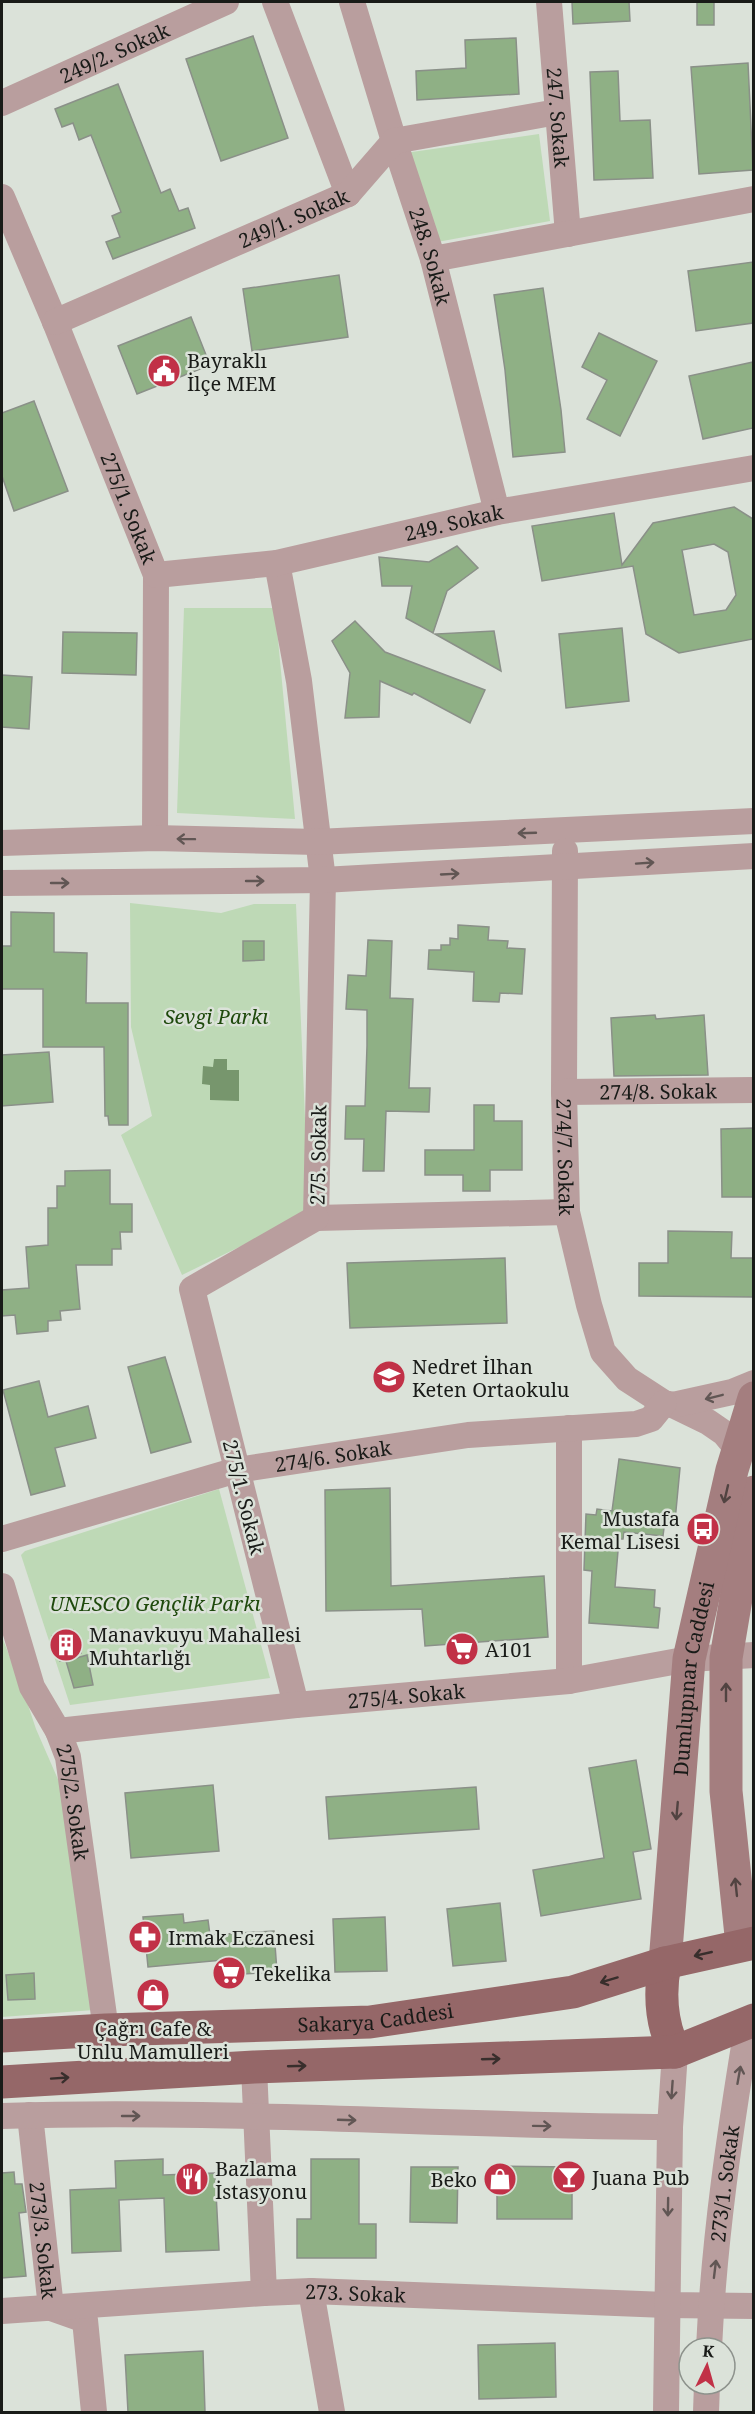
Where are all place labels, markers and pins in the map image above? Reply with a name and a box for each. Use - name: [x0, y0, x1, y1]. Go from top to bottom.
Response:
- place label: Bayraklı İlçe MEM: [187, 347, 276, 397]
- public building icon: Bayraklı İlçe MEM: [146, 353, 182, 389]
- place label: Nedret İlhan Keten Ortaokulu: [412, 1353, 570, 1403]
- school or university icon: Nedret İlhan Keten Ortaokulu: [371, 1359, 407, 1395]
- place label: Mustafa Kemal Lisesi: [560, 1505, 681, 1555]
- bus stop icon: Mustafa Kemal Lisesi: [685, 1511, 721, 1547]
- place label: Manavkuyu Mahallesi Muhtarlığı: [89, 1621, 301, 1671]
- building icon: Manavkuyu Mahallesi Muhtarlığı: [48, 1627, 84, 1663]
- supermarket icon: A101: [444, 1631, 480, 1667]
- place label: A101: [485, 1636, 533, 1663]
- pharmacy icon: Irmak Eczanesi: [127, 1919, 163, 1955]
- place label: Irmak Eczanesi: [168, 1924, 315, 1951]
- supermarket icon: Tekelika: [211, 1955, 247, 1991]
- place label: Tekelika: [252, 1960, 332, 1987]
- shop icon: Çağrı Cafe & Unlu Mamulleri: [135, 1977, 171, 2013]
- place label: Çağrı Cafe & Unlu Mamulleri: [77, 2015, 230, 2065]
- place label: Bazlama İstasyonu: [215, 2155, 307, 2205]
- bar icon: Juana Pub: [551, 2159, 587, 2195]
- restaurant icon: Bazlama İstasyonu: [174, 2161, 210, 2197]
- shop icon: Beko: [482, 2161, 518, 2197]
- place label: Juana Pub: [591, 2164, 690, 2191]
- place label: Beko: [430, 2166, 477, 2193]

